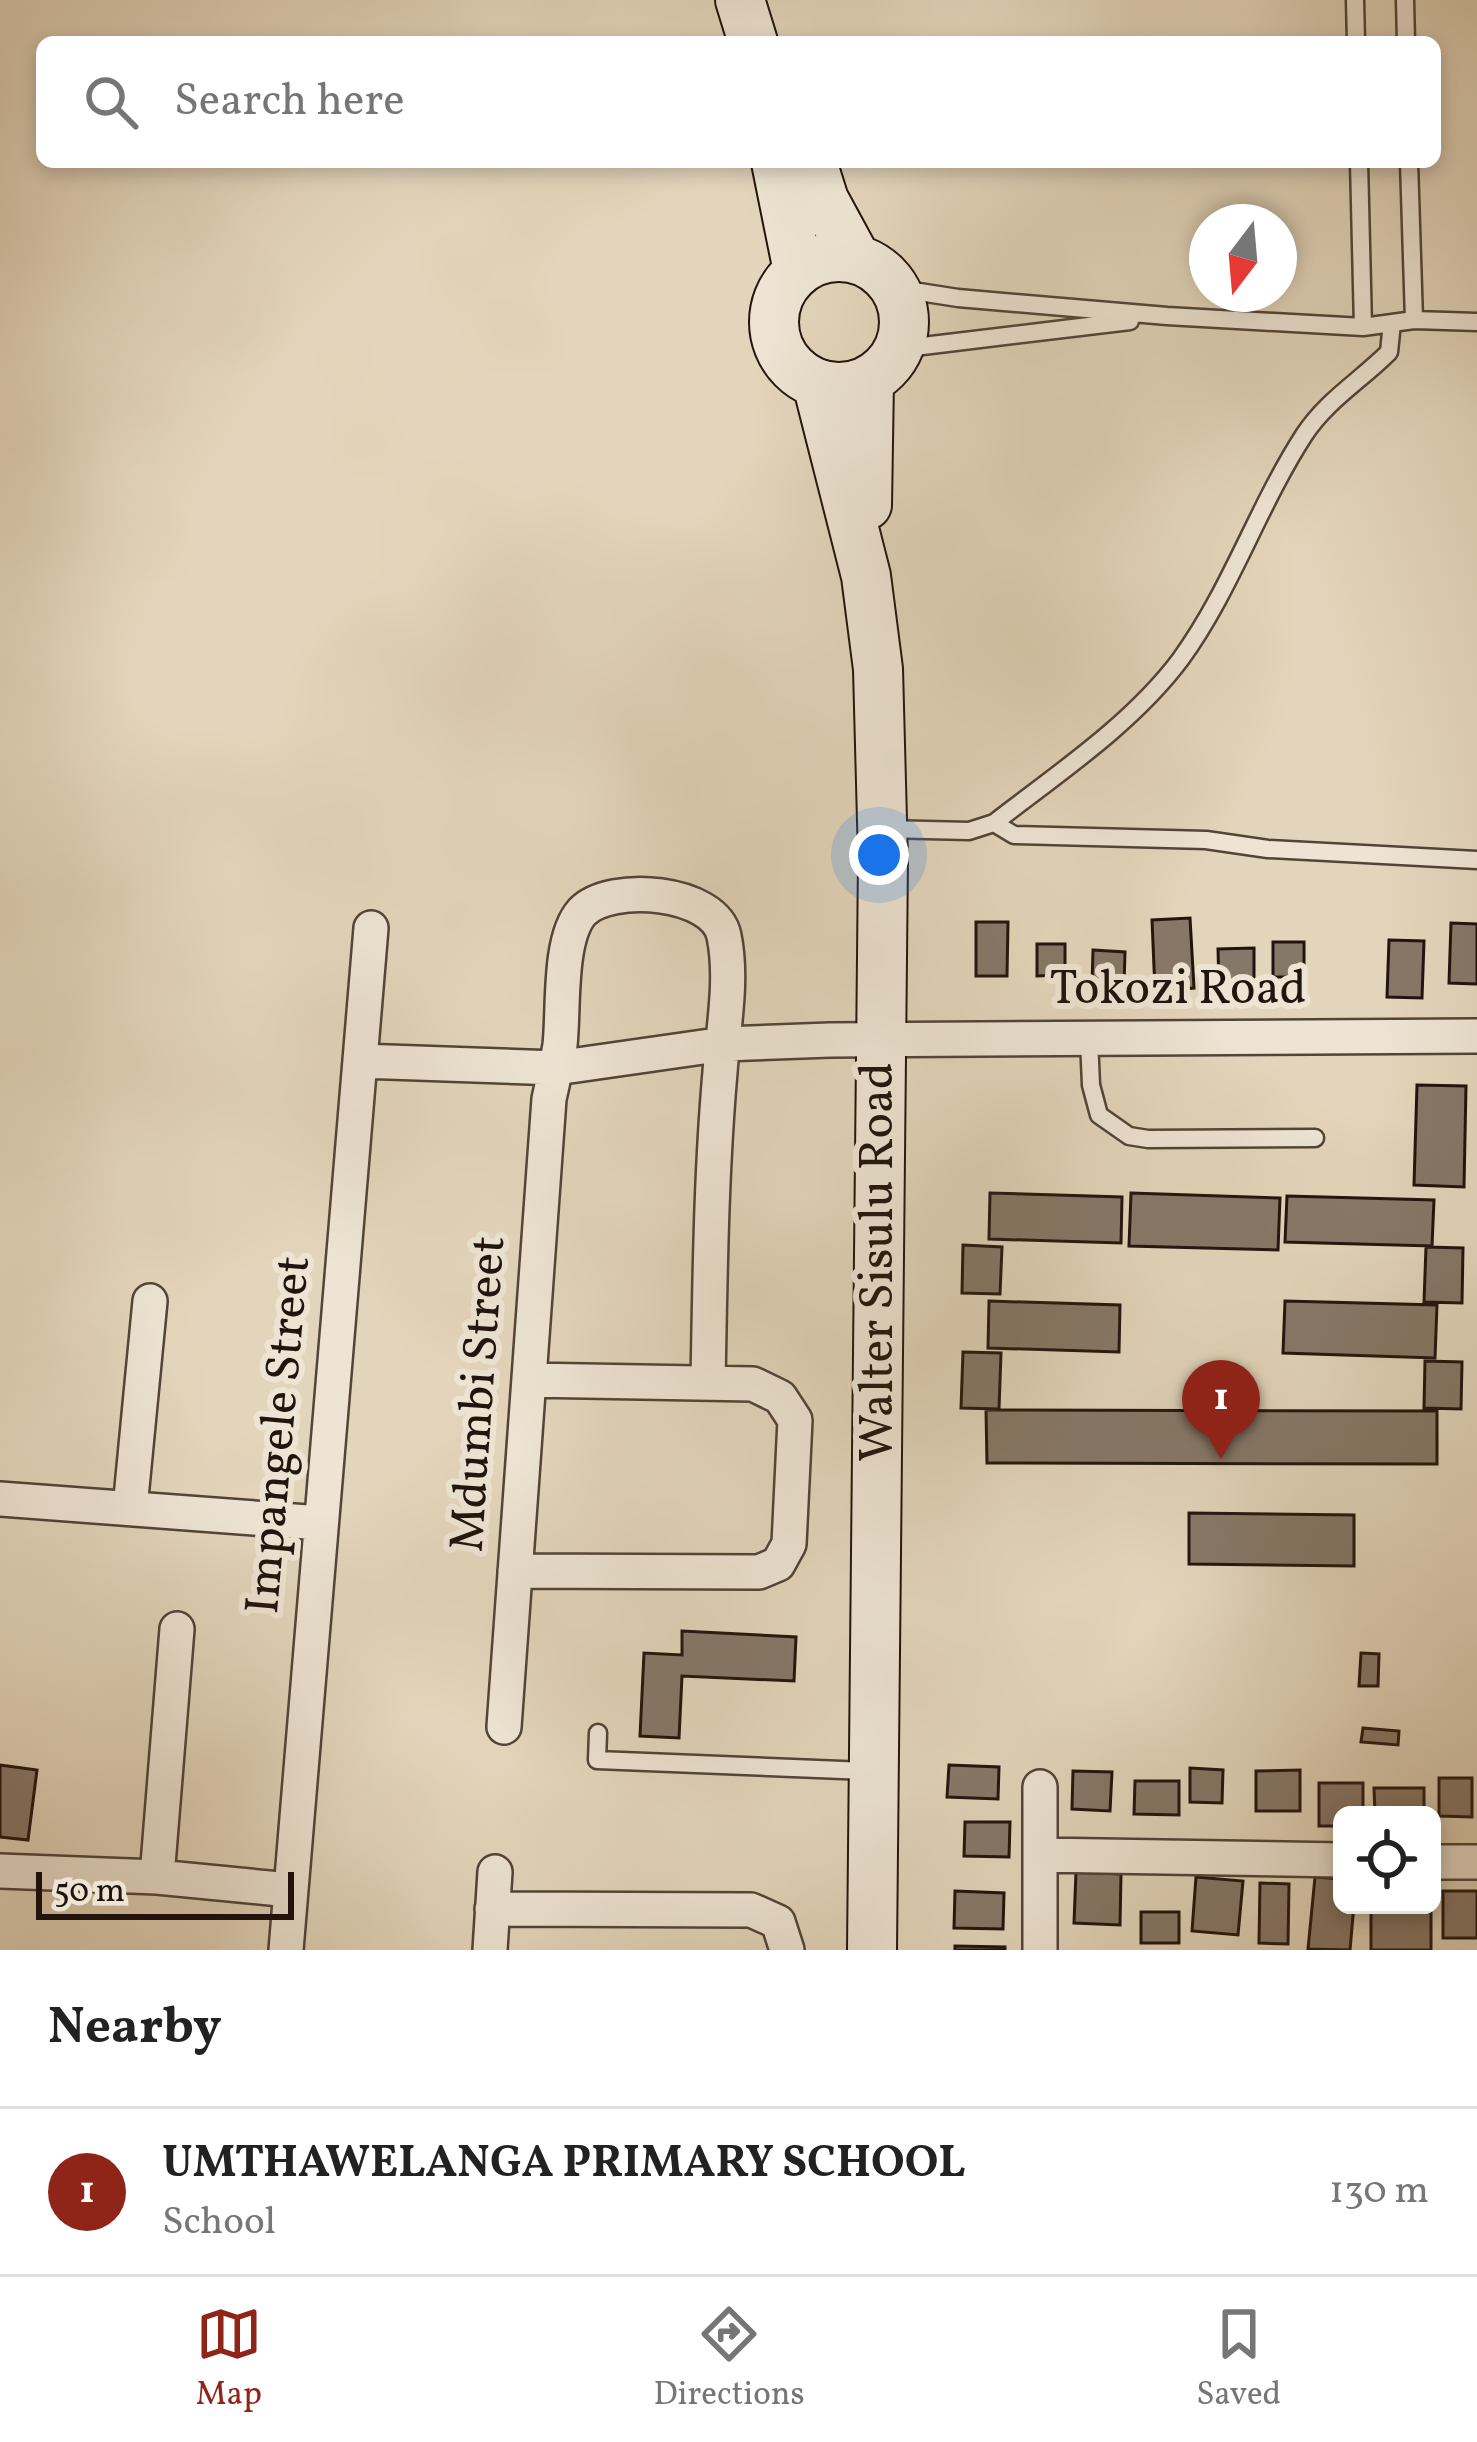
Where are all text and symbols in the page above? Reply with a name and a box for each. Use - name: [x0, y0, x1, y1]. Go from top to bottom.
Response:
- search box: [36, 36, 1441, 168]
- icon: search: [78, 69, 144, 135]
- text: Search here: [174, 71, 405, 134]
- north arrow: [1189, 204, 1297, 312]
- your location: [849, 825, 909, 885]
- street label: Tokozi Road: [1049, 957, 1307, 1024]
- street label: Walter Sisulu Road: [846, 1062, 913, 1462]
- street label: Mdumbi Street: [436, 1234, 524, 1554]
- street label: Impangele Street: [231, 1253, 329, 1617]
- pin: 1: [1182, 1360, 1260, 1459]
- map controls: [1333, 1806, 1441, 1914]
- button: locate: [1333, 1806, 1441, 1914]
- scale bar: [36, 1866, 294, 1919]
- text: 50 m: [54, 1870, 125, 1916]
- text: Nearby: [48, 1993, 222, 2064]
- text: UMTHAWELANGA PRIMARY SCHOOL: [162, 2133, 965, 2196]
- text: 1: [79, 2165, 95, 2219]
- text: 130 m: [1329, 2165, 1429, 2219]
- text: School: [162, 2196, 276, 2250]
- tab: Map: [196, 2301, 262, 2419]
- tab: Directions: [653, 2301, 805, 2419]
- tab: Saved: [1196, 2301, 1281, 2419]

